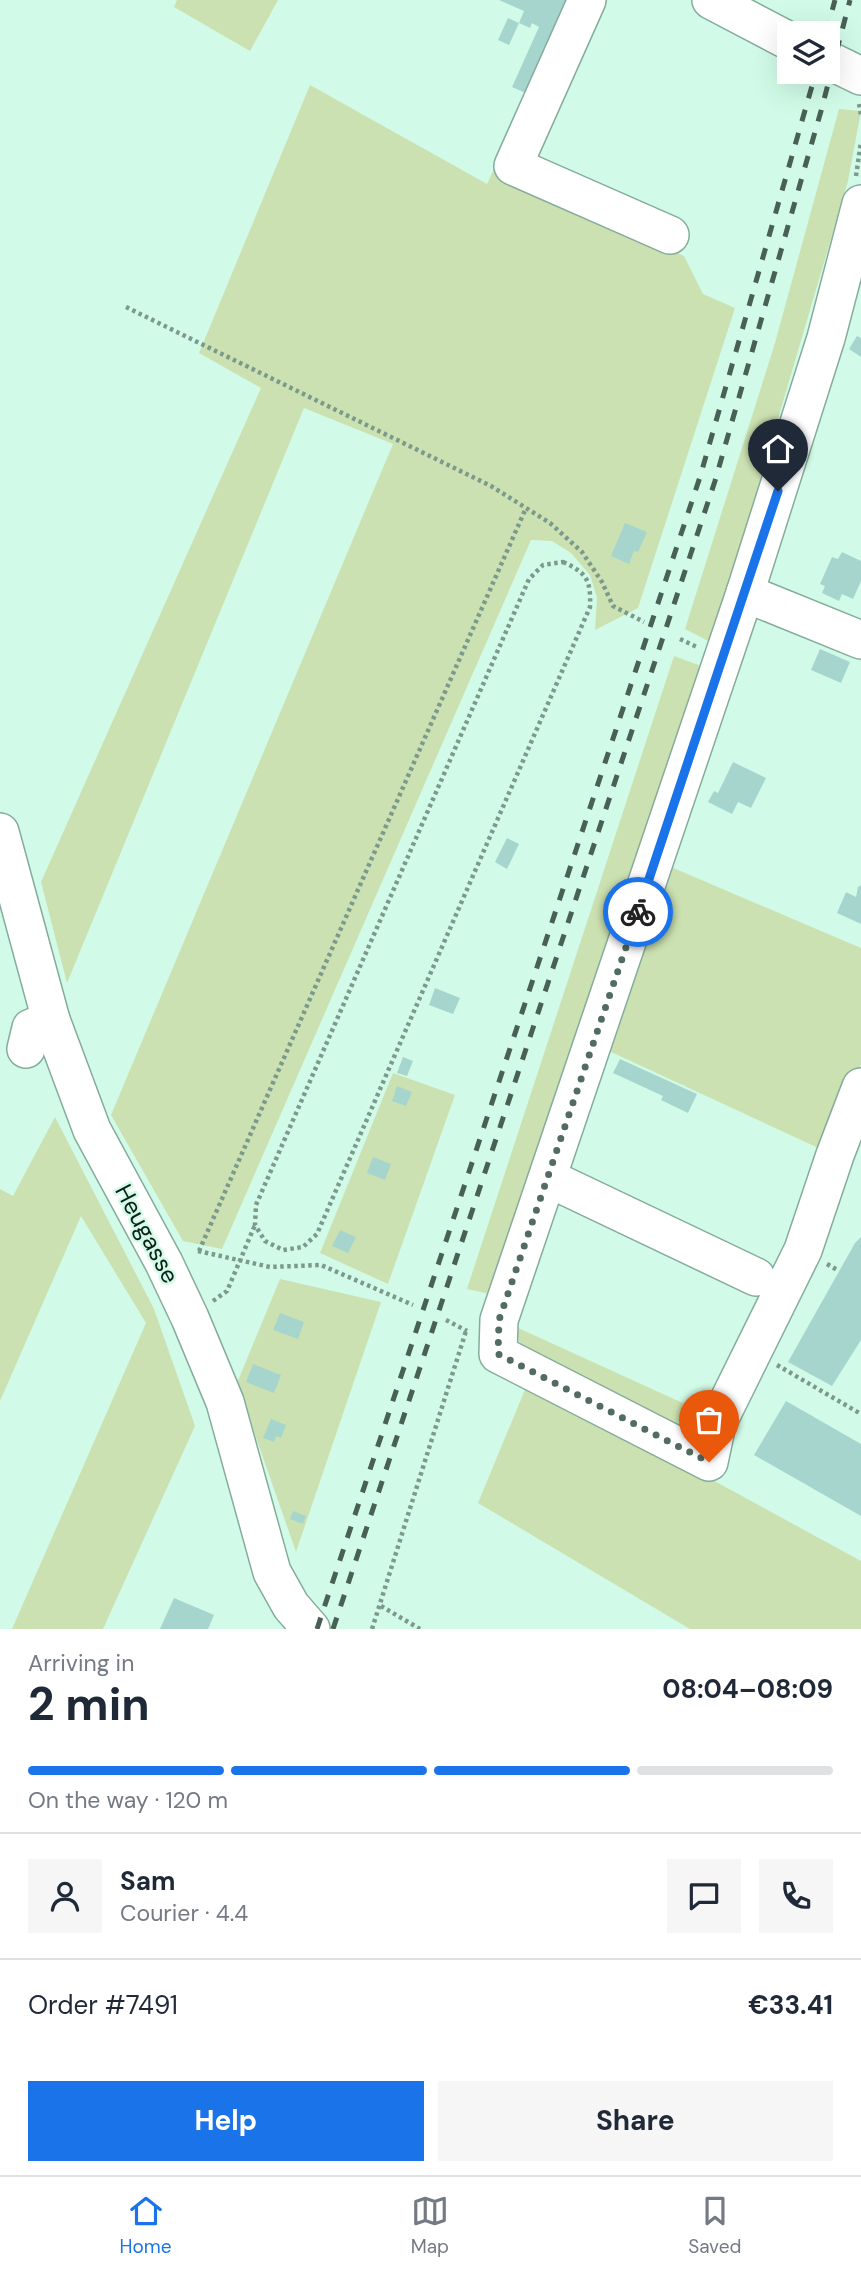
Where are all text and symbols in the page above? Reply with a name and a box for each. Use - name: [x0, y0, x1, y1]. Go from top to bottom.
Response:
- map controls: [777, 21, 840, 84]
- button: layers: [777, 21, 840, 84]
- pin: [748, 419, 808, 491]
- icon: home: [759, 430, 797, 468]
- courier: [603, 877, 673, 947]
- icon: bike: [619, 893, 657, 931]
- street label: Heugasse: [108, 1179, 186, 1289]
- pin: [679, 1390, 739, 1462]
- icon: bag: [690, 1401, 728, 1439]
- text: Arriving in: [28, 1648, 134, 1678]
- text: 08:04–08:09: [662, 1672, 833, 1706]
- text: 2 min: [28, 1674, 150, 1734]
- text: On the way · 120 m: [28, 1785, 228, 1815]
- button: person: [28, 1859, 102, 1933]
- button: chat: [667, 1859, 741, 1933]
- button: phone: [759, 1859, 833, 1933]
- text: Sam: [120, 1864, 175, 1898]
- text: Courier · 4.4: [120, 1898, 248, 1928]
- text: Order #7491: [28, 1988, 178, 2022]
- text: €33.41: [748, 1988, 833, 2022]
- button: Help: [28, 2081, 424, 2161]
- button: Share: [438, 2081, 833, 2161]
- tab: Home: [120, 2192, 172, 2259]
- tab: Map: [411, 2192, 449, 2259]
- tab: Saved: [688, 2192, 741, 2259]

